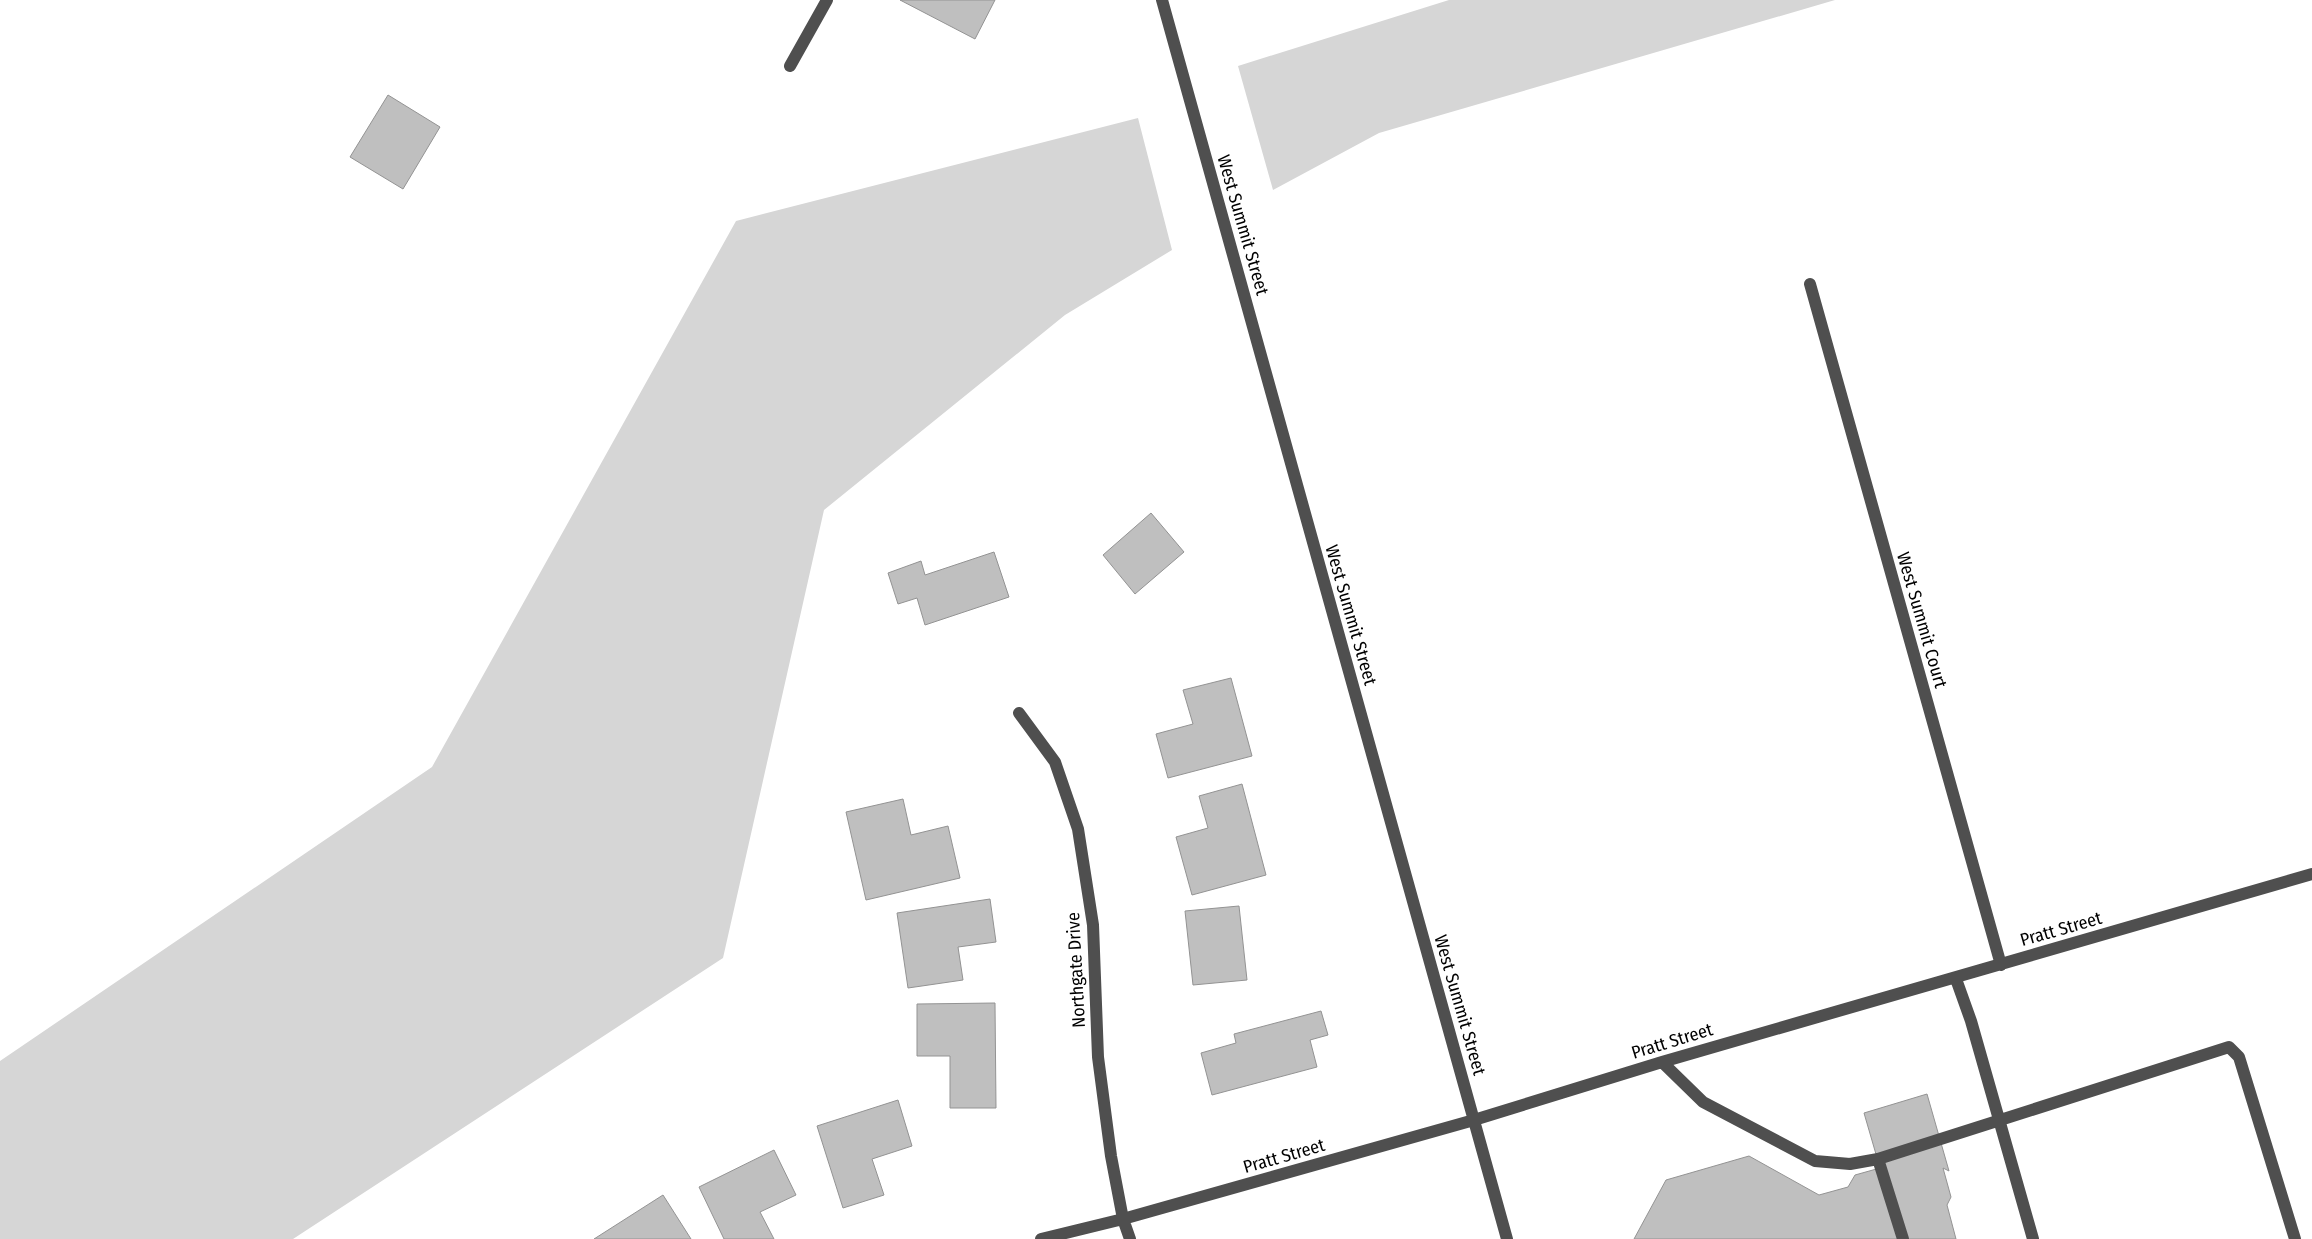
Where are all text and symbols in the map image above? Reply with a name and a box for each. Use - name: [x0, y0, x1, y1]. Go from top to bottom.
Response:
- street label: West Summit Street: [1212, 152, 1274, 298]
- street label: West Summit Street: [1320, 542, 1382, 688]
- street label: West Summit Court: [1892, 549, 1952, 691]
- street label: Pratt Street: [2018, 907, 2104, 951]
- street label: Northgate Drive: [1062, 911, 1090, 1028]
- street label: West Summit Street: [1429, 932, 1491, 1078]
- street label: Pratt Street: [1629, 1018, 1715, 1064]
- street label: Pratt Street: [1241, 1134, 1327, 1178]

